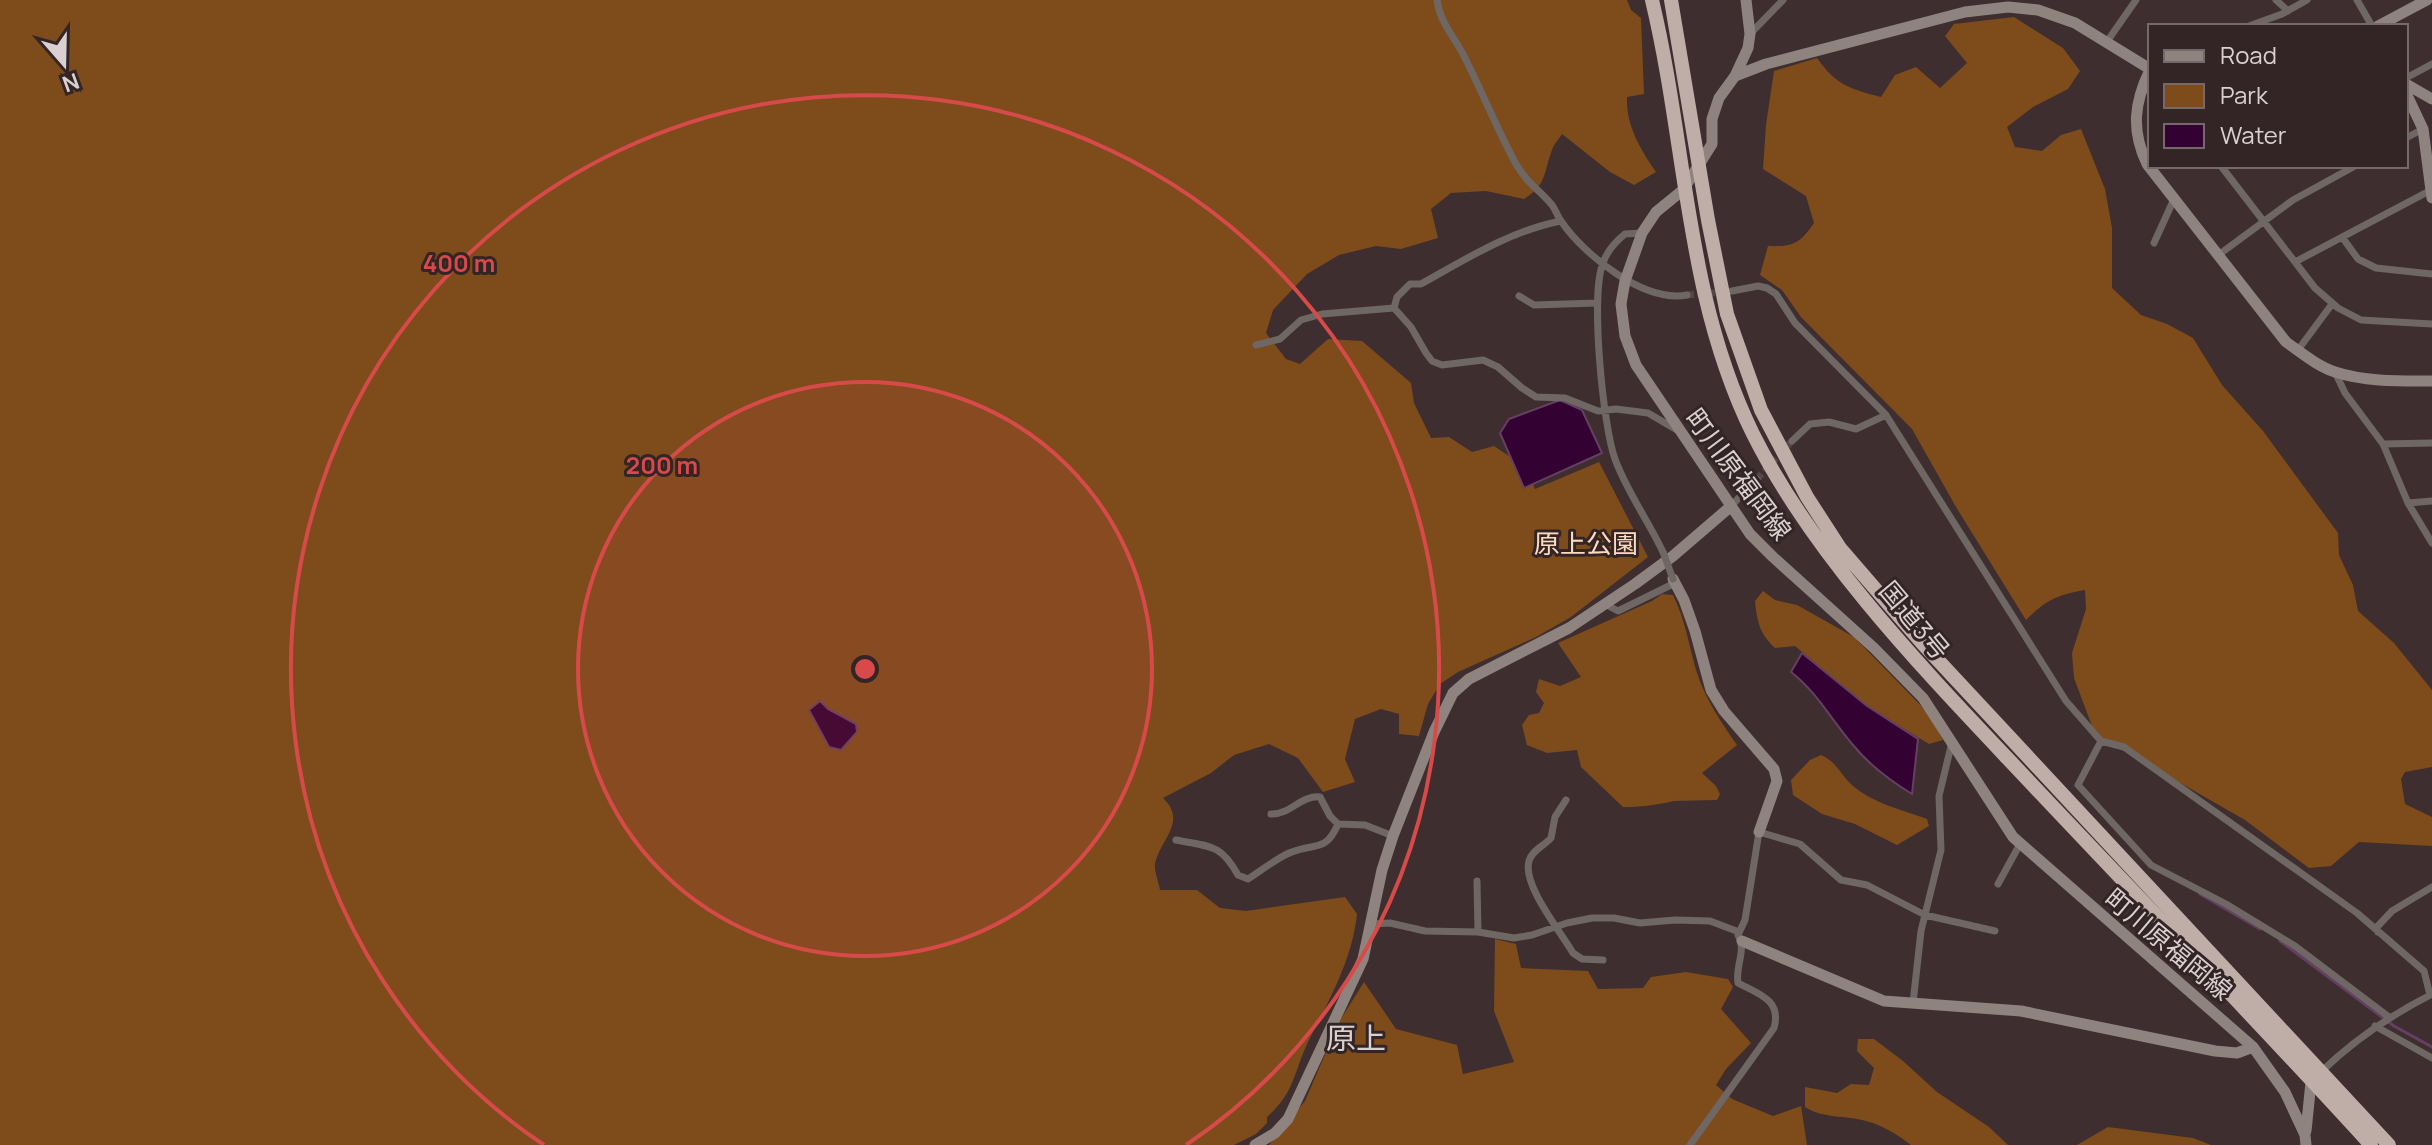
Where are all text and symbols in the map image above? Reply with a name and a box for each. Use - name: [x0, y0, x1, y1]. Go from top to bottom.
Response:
- north arrow: [24, 24, 104, 104]
- legend: [2148, 24, 2408, 168]
- text: Road: [2220, 38, 2277, 71]
- text: N: [58, 66, 83, 100]
- text: Park: [2220, 78, 2269, 111]
- text: Water: [2220, 118, 2287, 151]
- text: 400 m: [423, 246, 495, 279]
- street label: 町川原福岡線: [1678, 401, 1800, 547]
- text: 200 m: [626, 448, 698, 481]
- park label: 原上公園: [1534, 525, 1638, 561]
- street label: 国道3号: [1872, 573, 1958, 667]
- centre of rings: [851, 655, 879, 683]
- street label: 町川原福岡線: [2098, 880, 2240, 1008]
- district label: 原上: [1326, 1017, 1386, 1058]

